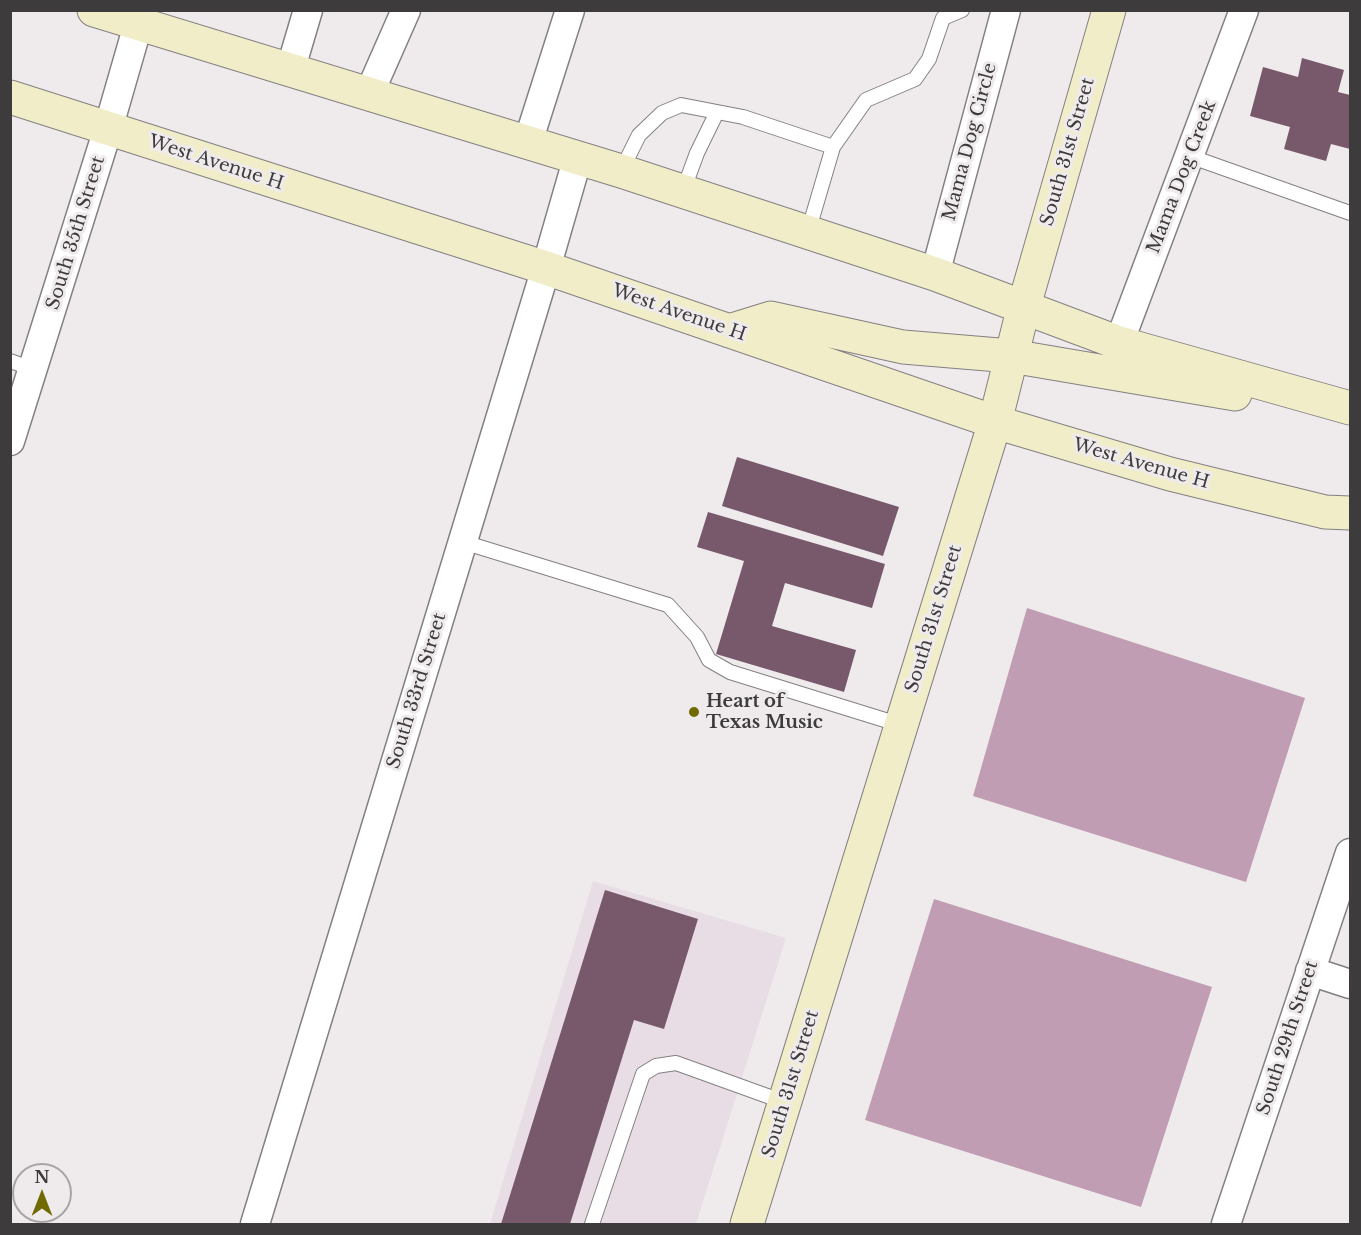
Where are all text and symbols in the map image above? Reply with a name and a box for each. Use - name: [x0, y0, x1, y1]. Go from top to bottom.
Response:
- street label: Mama Dog Circle: [939, 61, 1001, 223]
- street label: South 31st Street: [1037, 75, 1099, 229]
- street label: Mama Dog Creek: [1143, 97, 1221, 257]
- street label: West Avenue H: [146, 131, 286, 195]
- street label: South 35th Street: [42, 154, 110, 312]
- street label: West Avenue H: [609, 280, 749, 346]
- street label: West Avenue H: [1070, 434, 1212, 494]
- street label: South 31st Street: [901, 543, 967, 695]
- street label: South 33rd Street: [383, 610, 451, 772]
- place label: Heart of Texas Music: [706, 691, 823, 734]
- marker: Heart of Texas Music: [687, 705, 701, 719]
- street label: South 29th Street: [1253, 958, 1323, 1118]
- street label: South 31st Street: [758, 1008, 824, 1160]
- north arrow: [12, 1163, 72, 1223]
- text: N: [34, 1167, 50, 1187]

